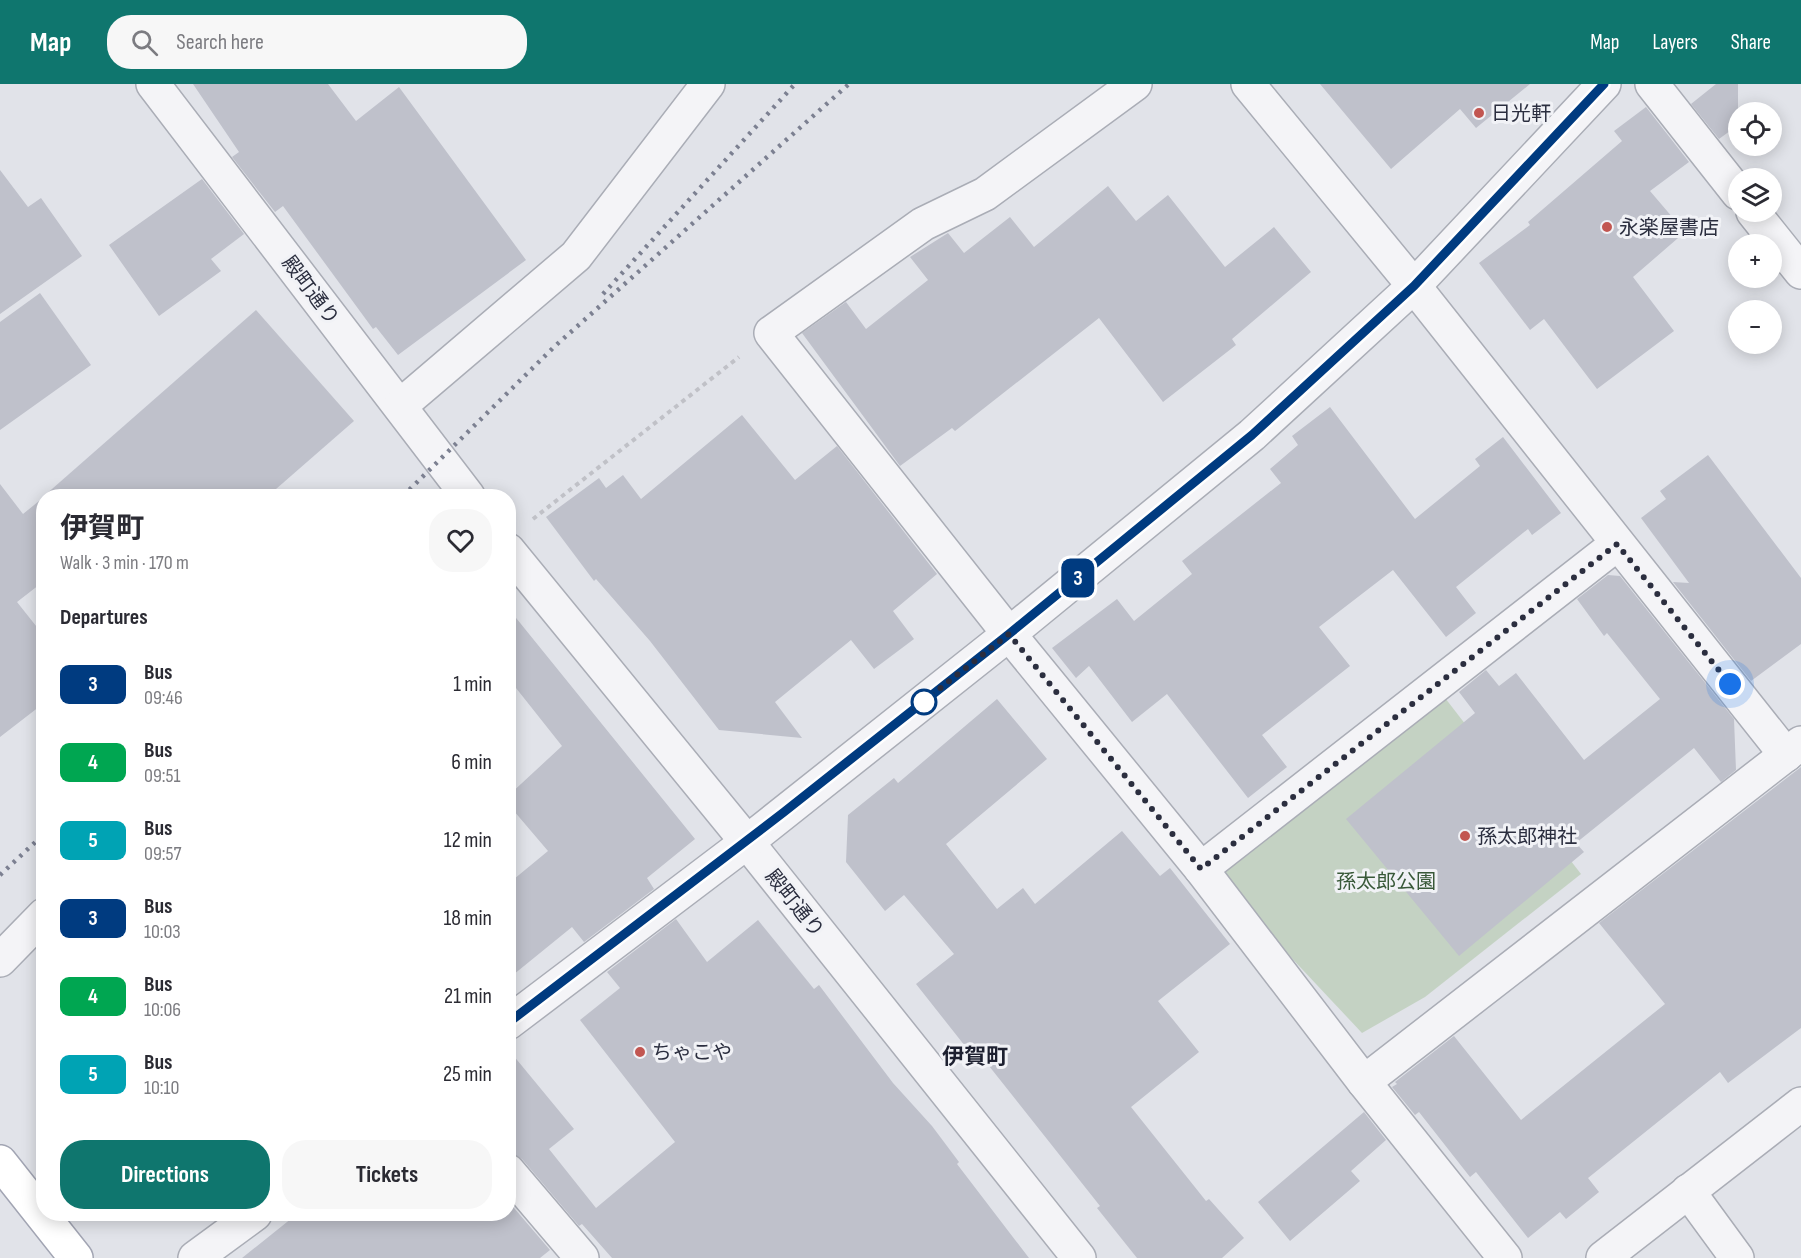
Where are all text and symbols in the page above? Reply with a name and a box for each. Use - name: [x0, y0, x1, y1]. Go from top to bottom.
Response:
- search box: [107, 15, 527, 69]
- text: Map: [30, 26, 71, 59]
- icon: search: [128, 26, 161, 59]
- text: Search here: [176, 29, 264, 56]
- text: Map: [1590, 30, 1619, 55]
- text: Layers: [1652, 30, 1698, 55]
- text: Share: [1731, 30, 1771, 55]
- place label: 日光軒: [1491, 102, 1551, 126]
- map controls: [1728, 102, 1782, 354]
- button: locate: [1728, 102, 1782, 156]
- marker: 日光軒: [1472, 106, 1486, 120]
- button: layers: [1728, 168, 1782, 222]
- place label: 永楽屋書店: [1619, 216, 1719, 240]
- marker: 永楽屋書店: [1600, 220, 1614, 234]
- button: +: [1728, 234, 1782, 288]
- street label: 殿町通り: [277, 251, 344, 330]
- button: −: [1728, 300, 1782, 354]
- button: heart: [429, 509, 492, 572]
- text: 伊賀町: [60, 512, 144, 545]
- text: Walk · 3 min · 170 m: [60, 551, 189, 575]
- line badge: 3: [1058, 558, 1098, 598]
- text: 3: [1073, 566, 1083, 591]
- text: Departures: [60, 604, 148, 631]
- text: Bus: [144, 659, 173, 686]
- your location: [1715, 669, 1745, 699]
- text: 1 min: [453, 671, 492, 698]
- text: 3: [88, 672, 98, 697]
- text: 09:46: [144, 686, 183, 710]
- unlabelled marker: [911, 689, 937, 715]
- text: Bus: [144, 737, 173, 764]
- text: 6 min: [451, 749, 492, 776]
- text: 4: [88, 750, 98, 775]
- text: 09:51: [144, 764, 181, 788]
- text: Bus: [144, 815, 173, 842]
- place label: 孫太郎神社: [1477, 825, 1577, 849]
- text: 12 min: [444, 827, 492, 854]
- text: 5: [88, 828, 98, 853]
- marker: 孫太郎神社: [1458, 829, 1472, 843]
- text: 09:57: [144, 842, 182, 866]
- street label: 殿町通り: [760, 865, 829, 942]
- park label: 孫太郎公園: [1336, 870, 1436, 894]
- text: Bus: [144, 893, 173, 920]
- text: 18 min: [444, 905, 492, 932]
- text: 3: [88, 906, 98, 931]
- text: 10:03: [144, 920, 181, 944]
- text: Bus: [144, 971, 173, 998]
- text: 21 min: [444, 983, 492, 1010]
- text: 4: [88, 984, 98, 1009]
- text: 10:06: [144, 998, 181, 1022]
- place label: ちゃこや: [652, 1041, 732, 1065]
- district label: 伊賀町: [942, 1044, 1008, 1071]
- marker: ちゃこや: [633, 1045, 647, 1059]
- text: Bus: [144, 1049, 173, 1076]
- text: 25 min: [443, 1061, 492, 1088]
- text: 5: [88, 1062, 98, 1087]
- text: 10:10: [144, 1076, 179, 1100]
- button: Directions: [60, 1140, 270, 1209]
- button: Tickets: [282, 1140, 492, 1209]

